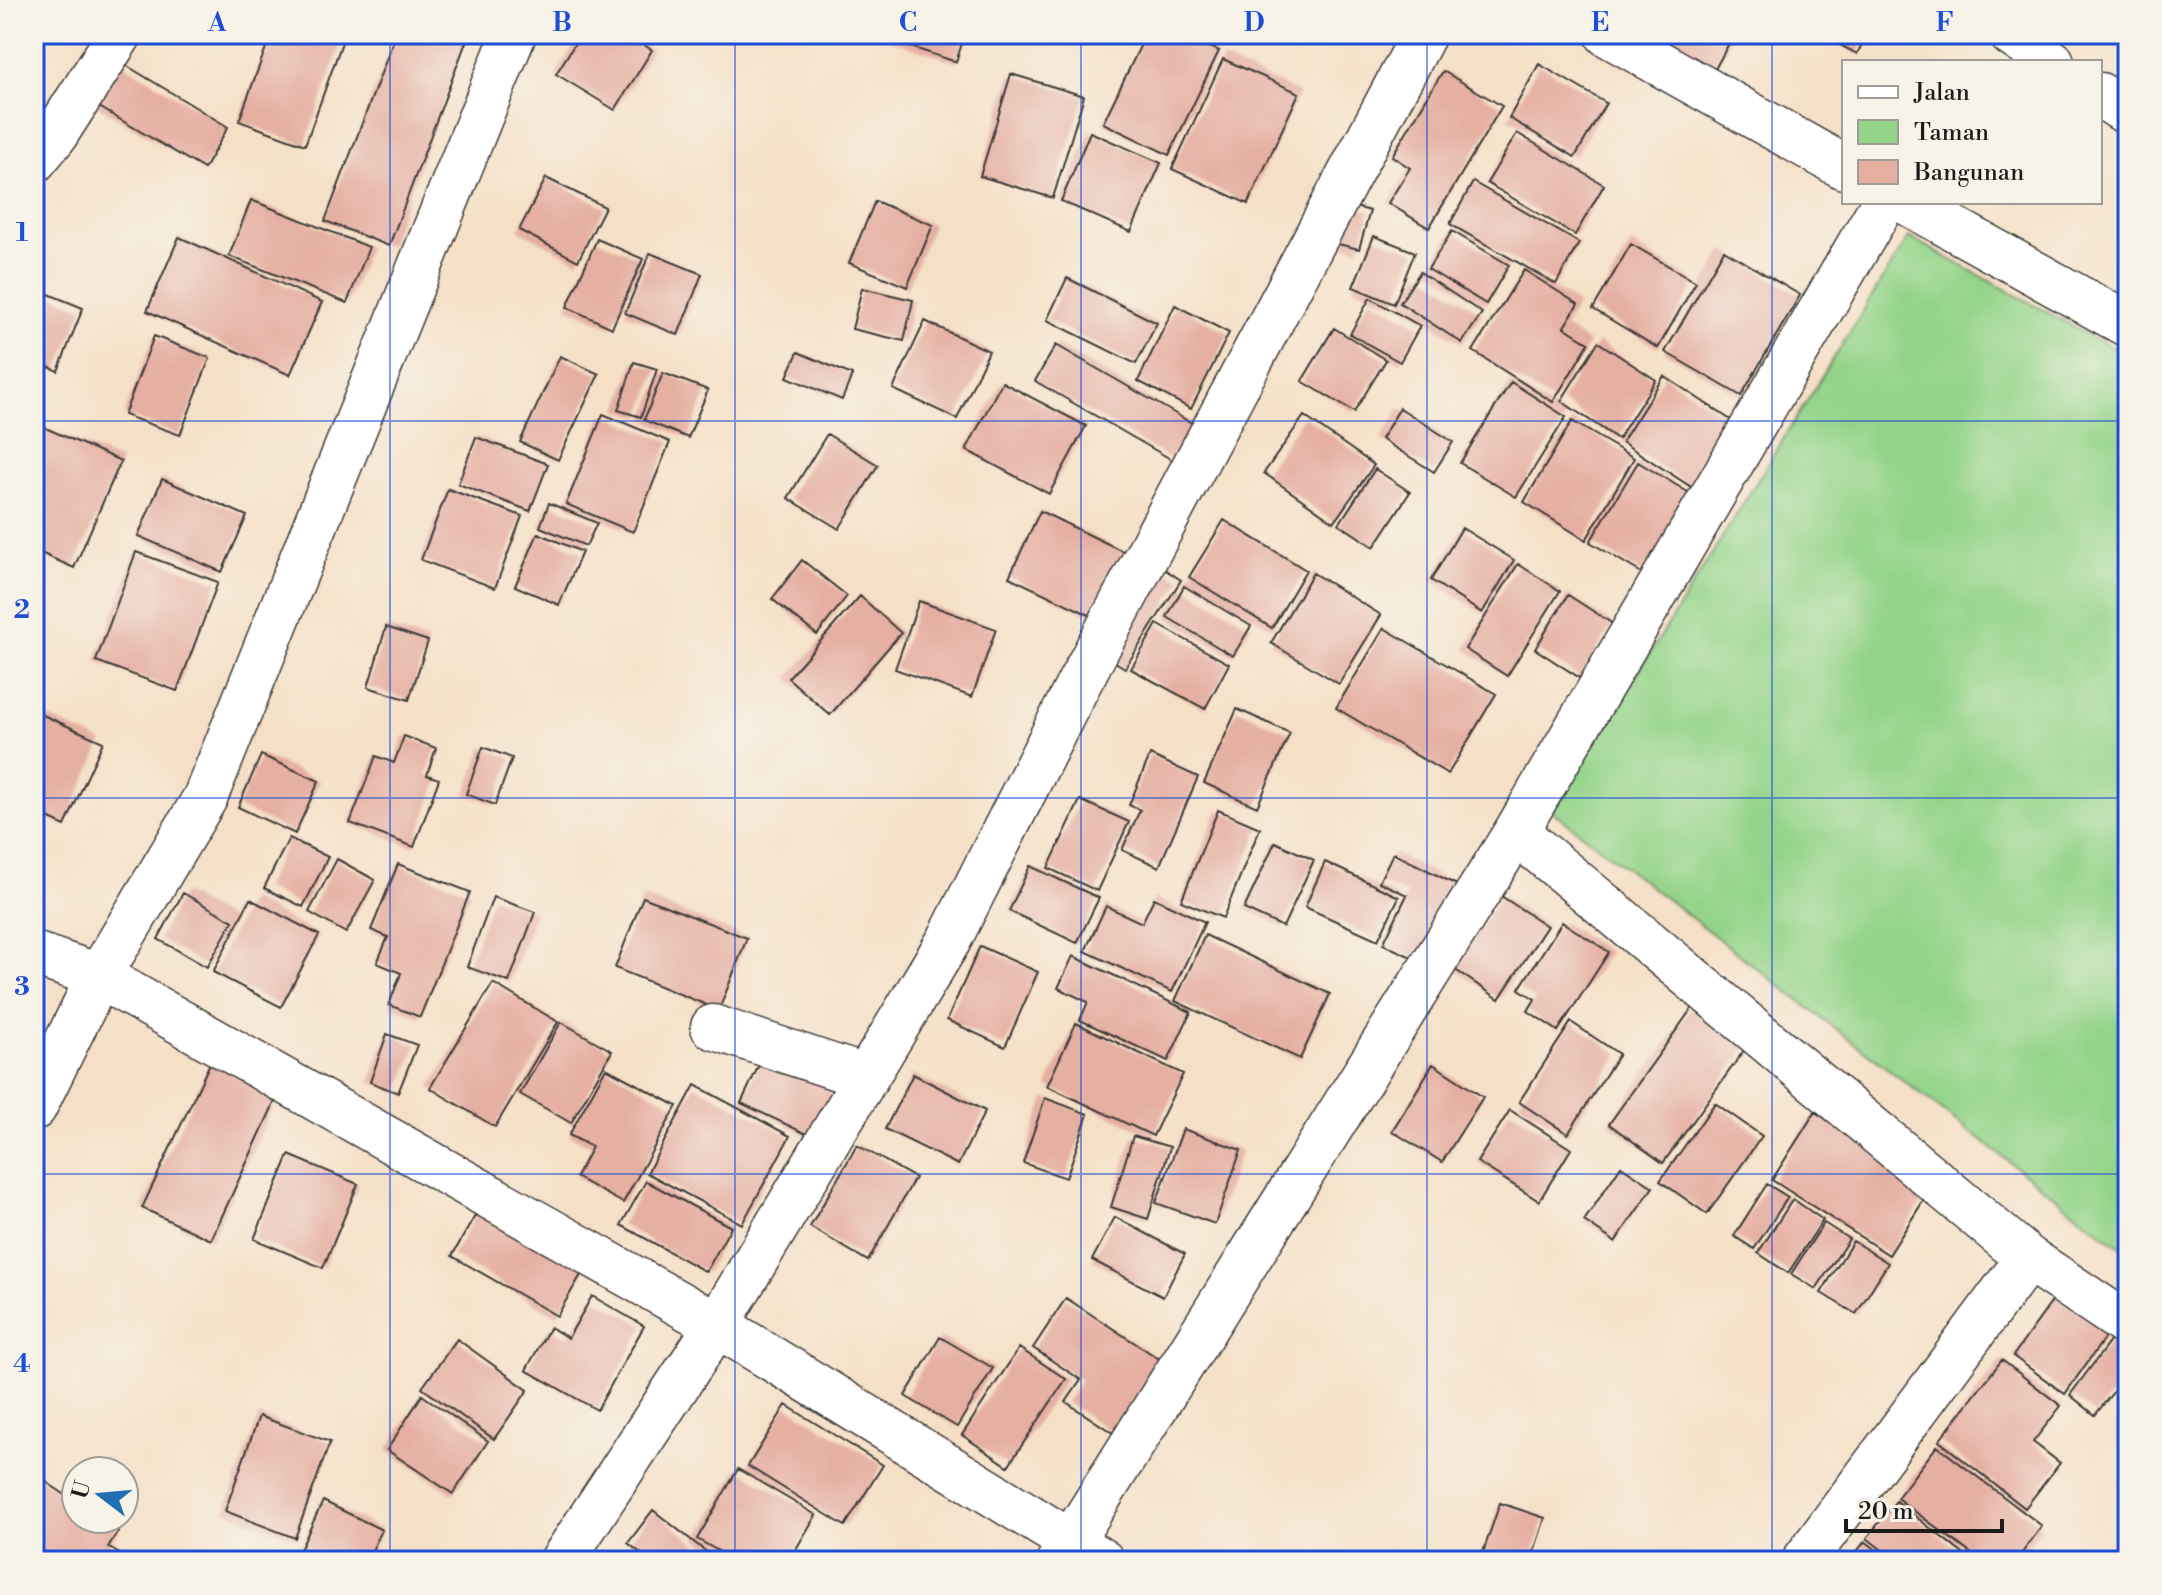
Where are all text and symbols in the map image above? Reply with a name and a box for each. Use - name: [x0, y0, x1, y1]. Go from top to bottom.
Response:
- text: A: [207, 7, 227, 39]
- text: B: [552, 7, 572, 39]
- text: C: [899, 7, 917, 39]
- text: D: [1244, 7, 1264, 39]
- text: E: [1591, 7, 1609, 39]
- text: F: [1936, 7, 1954, 39]
- legend: [1842, 60, 2102, 204]
- text: Jalan: [1913, 78, 1970, 108]
- text: Taman: [1914, 118, 1989, 148]
- text: Bangunan: [1913, 158, 2024, 188]
- text: 1: [16, 217, 29, 249]
- text: 2: [14, 594, 30, 626]
- text: 3: [14, 971, 30, 1003]
- text: 4: [13, 1348, 31, 1380]
- north arrow: [60, 1455, 140, 1535]
- text: U: [67, 1478, 98, 1502]
- scale bar: [1846, 1483, 2002, 1533]
- text: 20 m: [1858, 1497, 1914, 1527]

